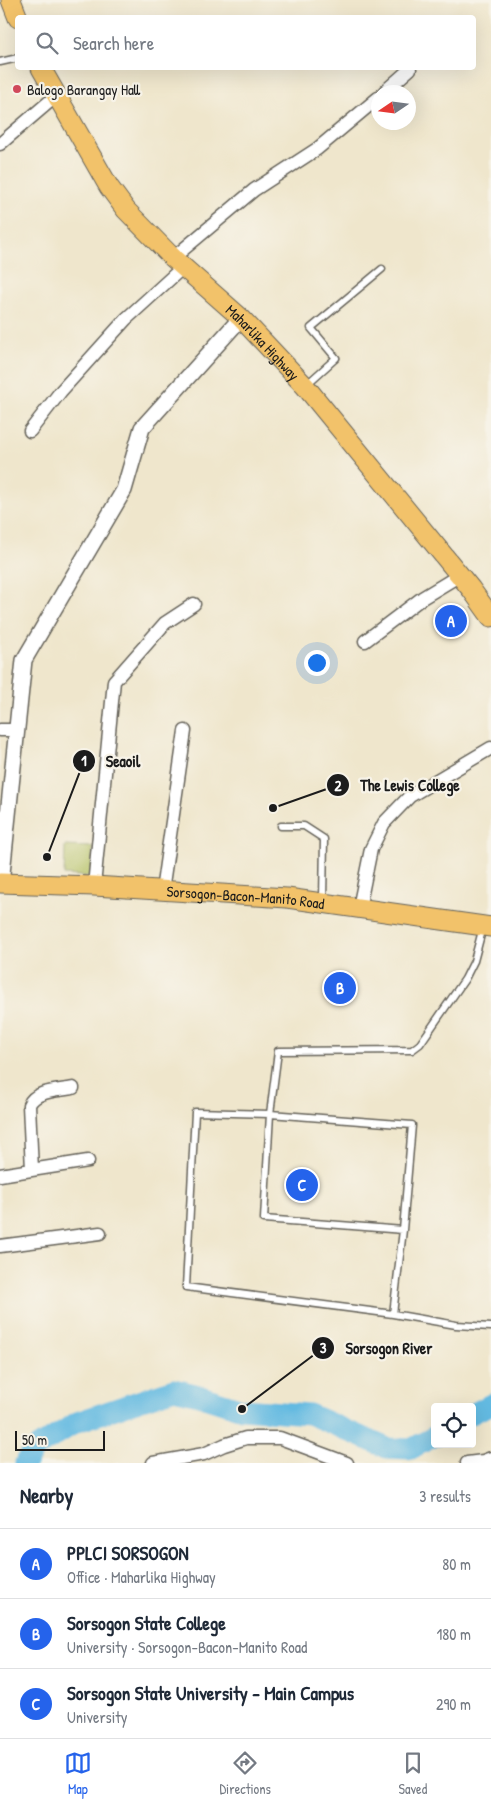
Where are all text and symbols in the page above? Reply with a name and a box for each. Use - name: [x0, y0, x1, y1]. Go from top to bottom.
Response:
- search box: [15, 15, 476, 70]
- icon: search: [33, 29, 61, 57]
- text: Search here: [73, 30, 154, 56]
- place label: Balogo Barangay Hall: [27, 79, 141, 100]
- marker: Balogo Barangay Hall: [11, 83, 23, 95]
- north arrow: [371, 85, 416, 130]
- street label: Maharlika Highway: [222, 299, 305, 385]
- pin: A: [435, 602, 467, 640]
- your location: [304, 650, 330, 676]
- callout: Seaoil: [71, 745, 151, 776]
- text: 1: [81, 750, 87, 771]
- text: Seaoil: [106, 750, 141, 772]
- callout: The Lewis College: [326, 770, 470, 801]
- text: The Lewis College: [359, 774, 460, 797]
- text: 2: [334, 775, 342, 796]
- street label: Sorsogon-Bacon-Manito Road: [166, 880, 326, 914]
- pin: B: [324, 969, 356, 1007]
- pin: C: [286, 1166, 318, 1204]
- callout: Sorsogon River: [311, 1333, 443, 1364]
- text: 3: [320, 1337, 327, 1358]
- text: Sorsogon River: [346, 1337, 433, 1360]
- map controls: [431, 1403, 476, 1448]
- button: locate: [431, 1403, 476, 1448]
- scale bar: [15, 1428, 105, 1451]
- text: 50 m: [22, 1430, 47, 1449]
- text: Nearby: [20, 1481, 73, 1510]
- text: 3 results: [419, 1485, 471, 1507]
- text: PPLCI SORSOGON: [67, 1540, 189, 1566]
- text: A: [32, 1553, 40, 1575]
- text: 80 m: [442, 1553, 471, 1575]
- text: Office · Maharlika Highway: [67, 1566, 216, 1588]
- text: Sorsogon State College: [67, 1610, 226, 1636]
- text: B: [32, 1623, 40, 1645]
- text: 180 m: [437, 1623, 471, 1645]
- text: University · Sorsogon-Bacon-Manito Road: [67, 1636, 307, 1658]
- text: Sorsogon State University - Main Campus: [67, 1680, 354, 1706]
- text: C: [32, 1693, 40, 1715]
- text: 290 m: [436, 1693, 471, 1715]
- text: University: [67, 1706, 128, 1728]
- tab: Map: [64, 1749, 92, 1798]
- tab: Directions: [219, 1749, 271, 1798]
- tab: Saved: [399, 1749, 427, 1798]

